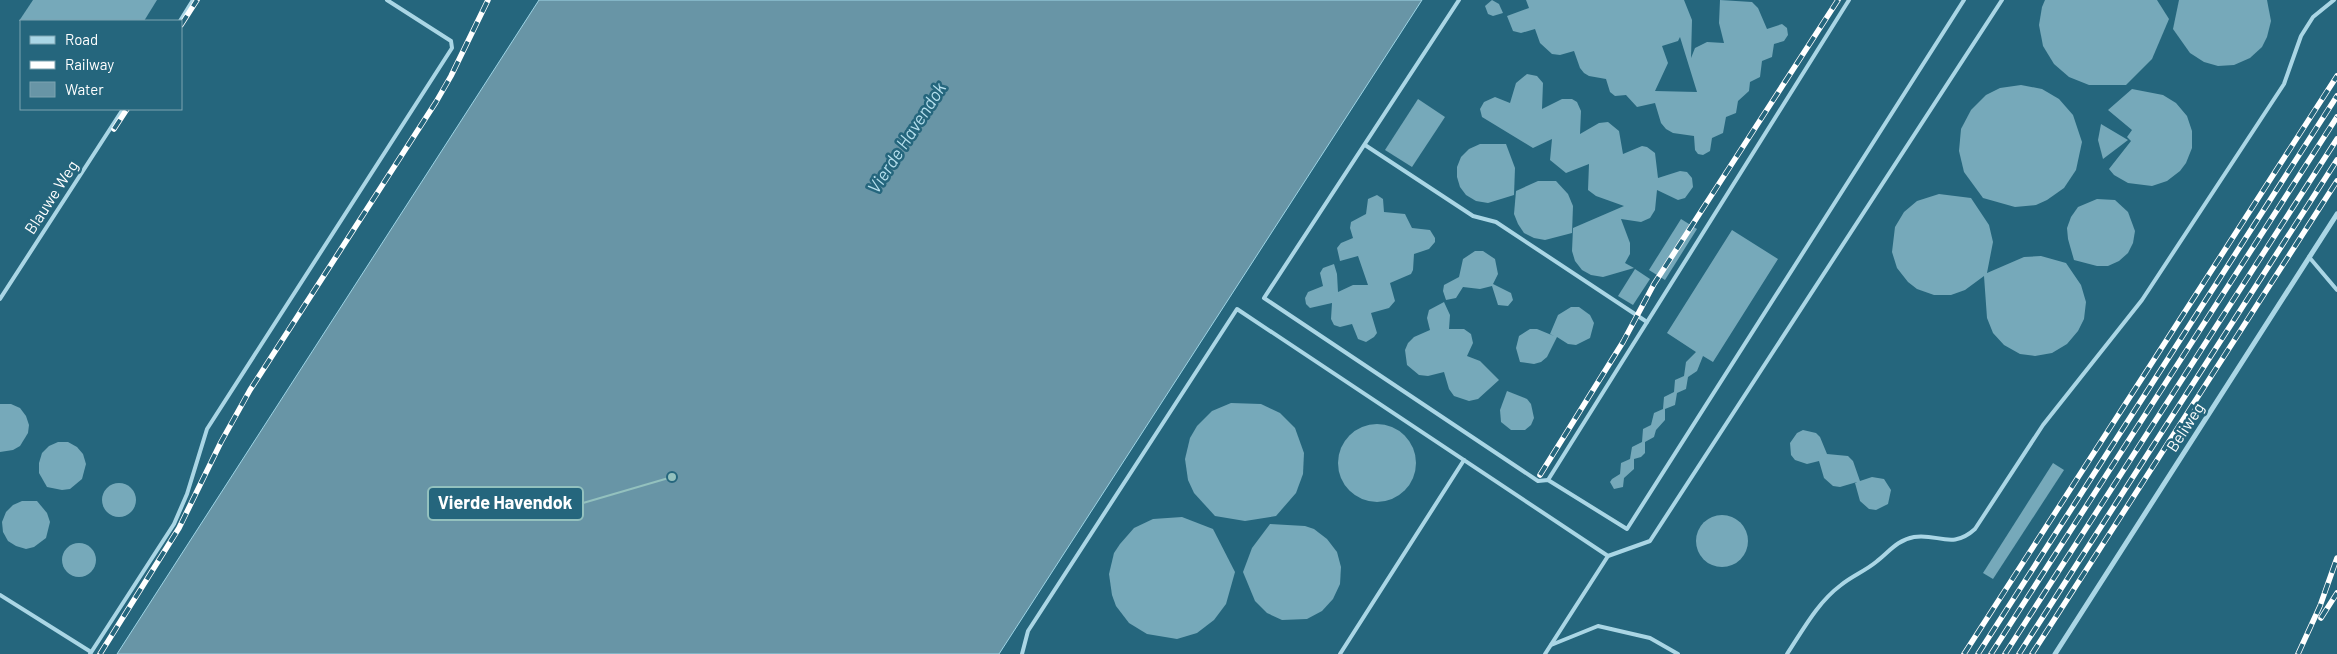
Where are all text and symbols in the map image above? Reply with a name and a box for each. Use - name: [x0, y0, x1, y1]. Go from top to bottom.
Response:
- legend: [20, 20, 182, 110]
- text: Road: [65, 30, 98, 48]
- text: Railway: [65, 55, 114, 73]
- water label: Vierde Havendok: [862, 78, 950, 197]
- text: Water: [65, 80, 104, 98]
- street label: Blauwe Weg: [20, 156, 81, 237]
- street label: Beliweg: [2162, 399, 2207, 455]
- callout: Vierde Havendok: [428, 487, 583, 520]
- text: Vierde Havendok: [438, 491, 573, 513]

